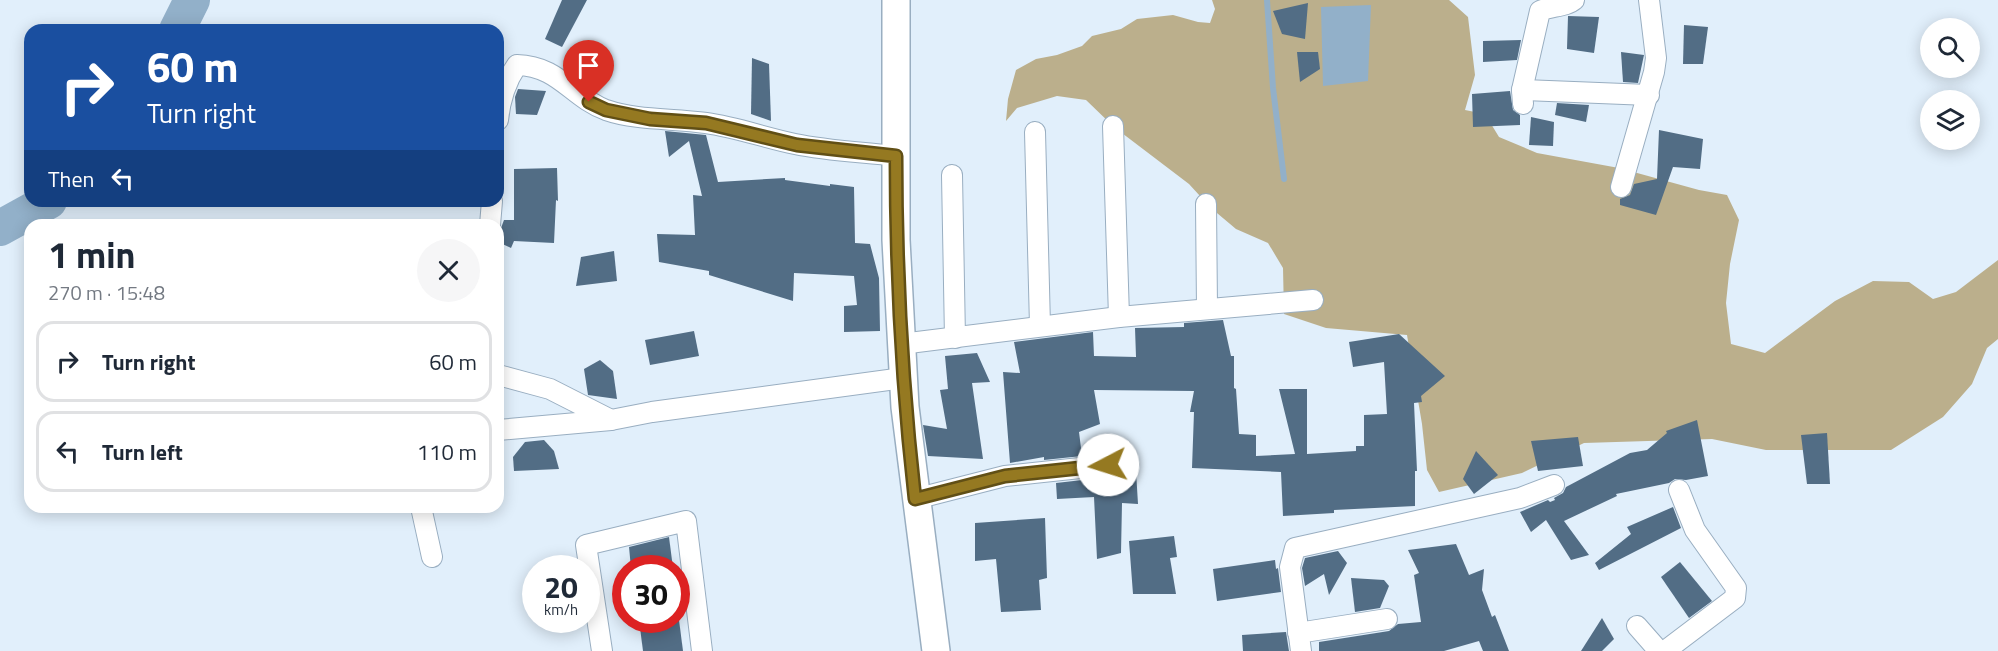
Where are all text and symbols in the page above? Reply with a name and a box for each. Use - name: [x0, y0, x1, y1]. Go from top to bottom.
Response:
- map controls: [1920, 18, 1980, 150]
- button: search: [1920, 18, 1980, 78]
- text: 60 m: [147, 34, 239, 98]
- pin: [563, 40, 614, 102]
- icon: right: [48, 48, 126, 126]
- icon: arrive: [572, 49, 605, 82]
- button: layers: [1920, 90, 1980, 150]
- text: Turn right: [147, 92, 256, 133]
- text: Then: [48, 162, 94, 196]
- icon: left: [106, 162, 139, 195]
- text: 1 min: [48, 227, 135, 282]
- button: close: [417, 239, 480, 302]
- text: 270 m · 15:48: [48, 277, 165, 308]
- icon: right: [51, 345, 84, 378]
- text: Turn right: [102, 345, 196, 379]
- text: 60 m: [429, 345, 477, 379]
- position arrow: [1076, 433, 1140, 497]
- icon: left: [51, 435, 84, 468]
- text: Turn left: [102, 435, 183, 469]
- text: 110 m: [417, 435, 477, 469]
- speed limit sign: 30: [612, 555, 690, 633]
- text: 20: [544, 564, 578, 610]
- text: km/h: [544, 598, 578, 621]

